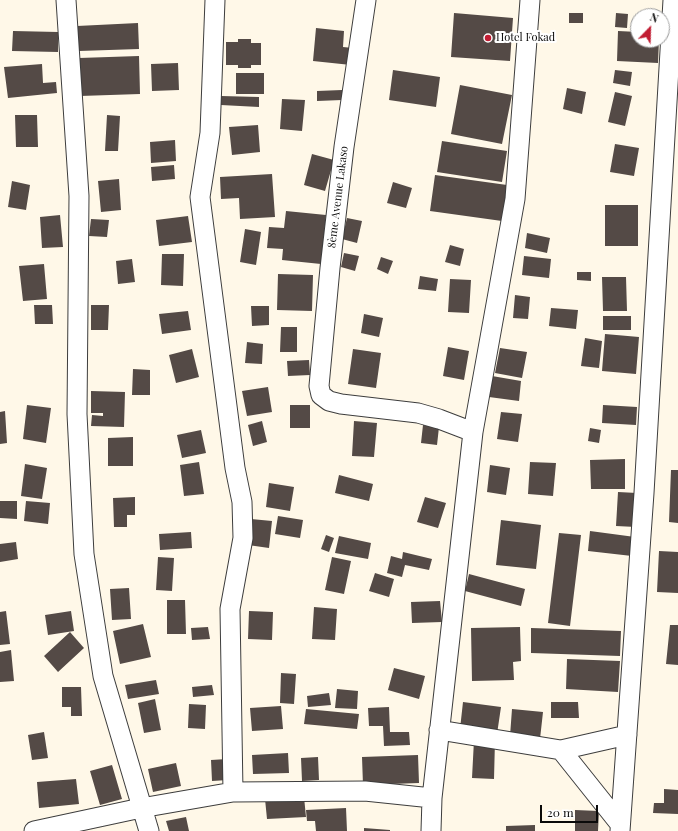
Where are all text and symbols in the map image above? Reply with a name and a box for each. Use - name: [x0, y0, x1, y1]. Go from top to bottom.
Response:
- north arrow: [630, 8, 670, 48]
- text: N: [648, 9, 661, 26]
- place label: Hotel Fokad: [496, 31, 555, 45]
- marker: Hotel Fokad: [483, 33, 493, 43]
- street label: 8ème Avenue Lakaso: [325, 145, 351, 249]
- scale bar: [542, 797, 600, 823]
- text: 20 m: [547, 804, 574, 820]

